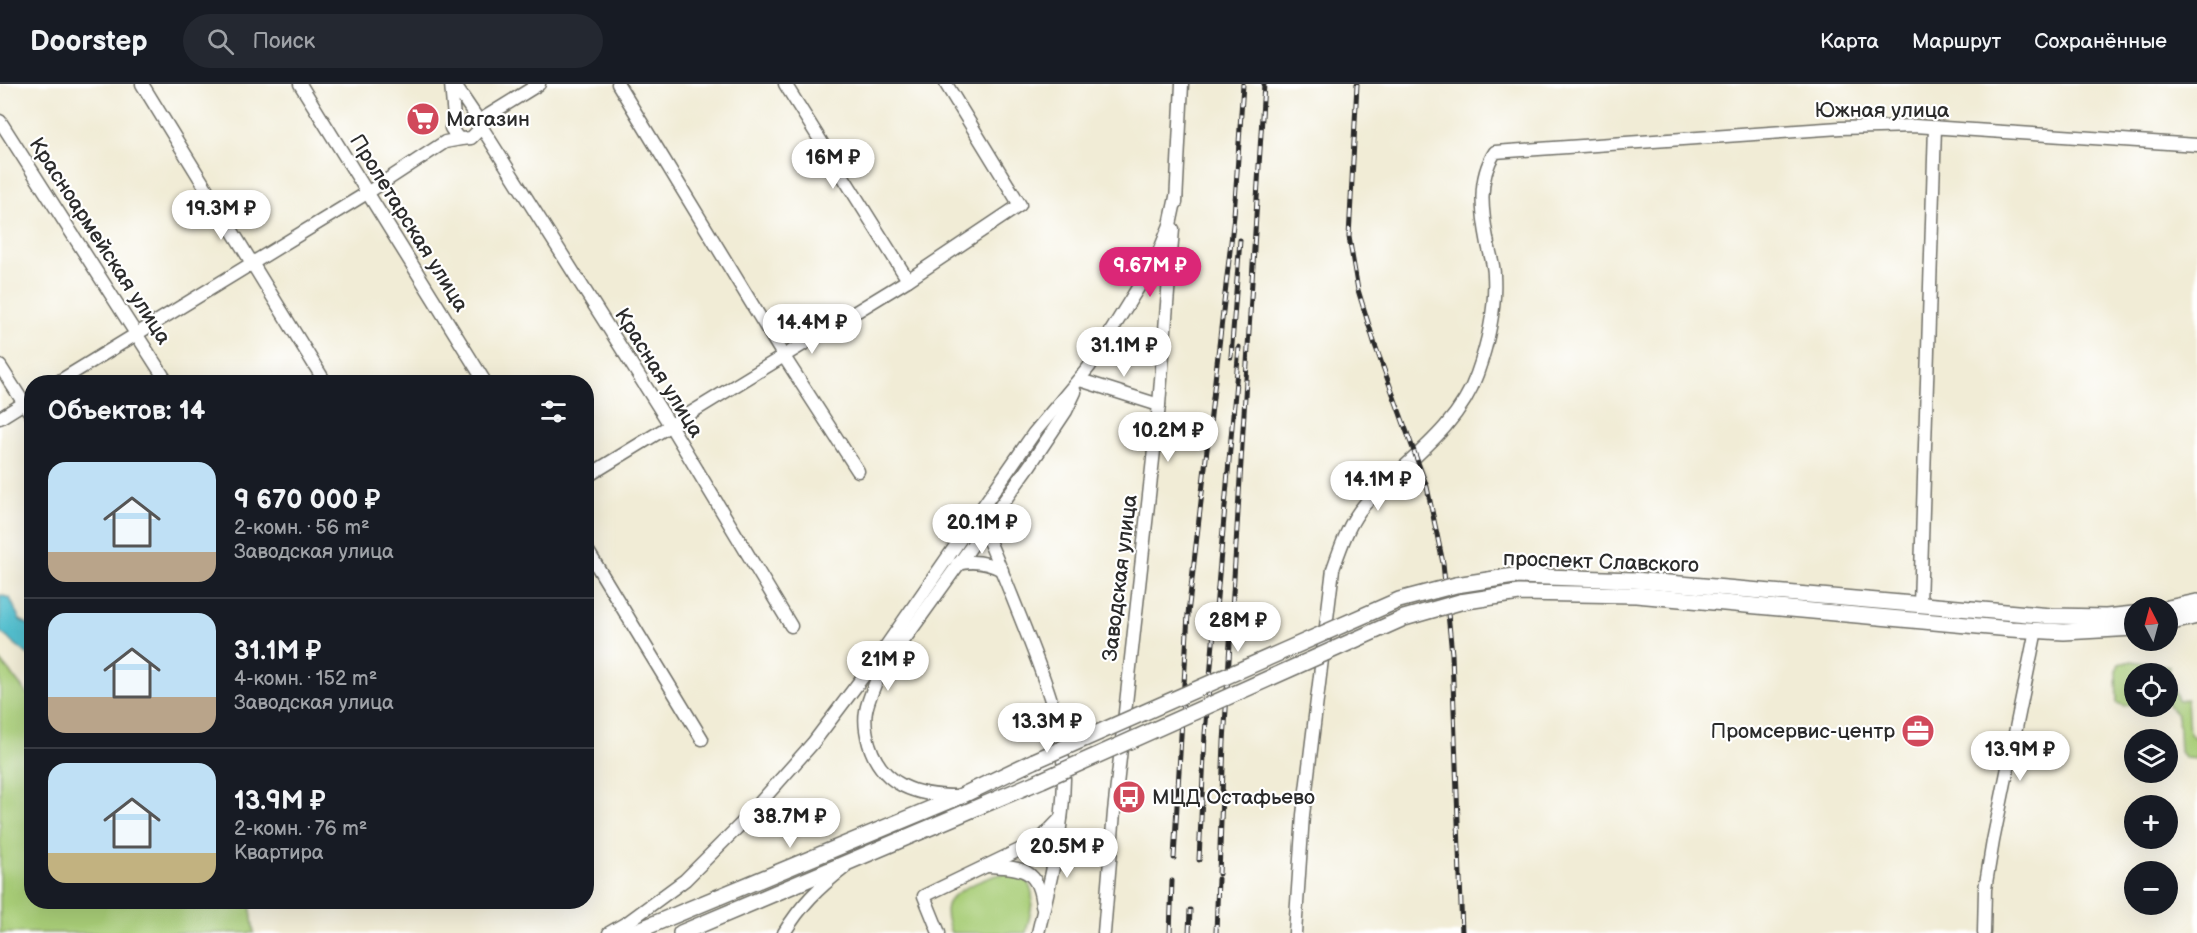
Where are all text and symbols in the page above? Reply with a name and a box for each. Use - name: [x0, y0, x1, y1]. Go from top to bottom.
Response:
- search box: [183, 14, 603, 68]
- text: Doorstep: [30, 25, 147, 58]
- icon: search: [204, 25, 237, 58]
- text: Поиск: [252, 28, 315, 55]
- text: Карта: [1820, 29, 1879, 54]
- text: Маршрут: [1912, 29, 2001, 54]
- text: Сохранённые: [2034, 29, 2167, 54]
- street label: Южная улица: [1815, 98, 1950, 123]
- supermarket icon: Магазин: [405, 101, 441, 137]
- place label: Магазин: [446, 107, 530, 132]
- street label: Пролетарская улица: [344, 130, 474, 317]
- street label: Красноармейская улица: [24, 133, 177, 350]
- pin: 16M ₽: [791, 139, 875, 190]
- text: 16M ₽: [806, 146, 860, 170]
- pin: 19.3M ₽: [166, 190, 276, 241]
- text: 19.3M ₽: [186, 197, 256, 221]
- pin: 9.67M ₽: [1095, 247, 1205, 298]
- text: 9.67M ₽: [1113, 254, 1187, 278]
- street label: Красная улица: [609, 304, 709, 443]
- pin: 14.4M ₽: [757, 304, 867, 355]
- text: 14.4M ₽: [777, 311, 847, 335]
- pin: 31.1M ₽: [1069, 327, 1179, 378]
- text: 31.1M ₽: [1090, 334, 1158, 358]
- icon: filters: [537, 395, 570, 428]
- text: Объектов: 14: [48, 396, 205, 427]
- pin: 10.2M ₽: [1113, 412, 1223, 463]
- text: 10.2M ₽: [1132, 419, 1204, 443]
- pin: 14.1M ₽: [1323, 461, 1433, 512]
- text: 14.1M ₽: [1344, 468, 1412, 492]
- text: 9 670 000 ₽: [234, 485, 380, 516]
- icon: home: [96, 486, 168, 558]
- street label: Заводская улица: [1097, 493, 1143, 663]
- pin: 20.1M ₽: [927, 504, 1037, 555]
- text: 20.1M ₽: [946, 511, 1018, 535]
- text: 2-комн. · 56 m²: [234, 516, 370, 540]
- text: Заводская улица: [234, 540, 394, 564]
- street label: проспект Славского: [1503, 546, 1699, 578]
- north arrow: [2124, 597, 2178, 651]
- map controls: [2124, 597, 2178, 915]
- pin: 28M ₽: [1196, 602, 1280, 653]
- text: 28M ₽: [1209, 609, 1267, 633]
- text: 31.1M ₽: [234, 636, 321, 667]
- icon: home: [96, 637, 168, 709]
- pin: 21M ₽: [846, 641, 930, 692]
- text: 21M ₽: [861, 648, 915, 672]
- button: locate: [2124, 663, 2178, 717]
- text: 4-комн. · 152 m²: [234, 667, 377, 691]
- text: Заводская улица: [234, 691, 394, 715]
- pin: 13.3M ₽: [992, 703, 1102, 754]
- text: 13.3M ₽: [1012, 710, 1082, 734]
- office icon: Промсервис-центр: [1900, 713, 1936, 749]
- place label: Промсервис-центр: [1711, 719, 1895, 744]
- button: layers: [2124, 729, 2178, 783]
- pin: 13.9M ₽: [1965, 731, 2075, 782]
- text: 13.9M ₽: [1985, 738, 2055, 762]
- bus stop icon: МЦД Остафьево: [1111, 779, 1147, 815]
- place label: МЦД Остафьево: [1152, 785, 1315, 810]
- text: 13.9M ₽: [234, 786, 326, 817]
- icon: home: [96, 787, 168, 859]
- button: +: [2124, 795, 2178, 849]
- pin: 38.7M ₽: [735, 798, 845, 849]
- text: 38.7M ₽: [753, 805, 827, 829]
- text: 2-комн. · 76 m²: [234, 817, 367, 841]
- pin: 20.5M ₽: [1012, 828, 1122, 879]
- text: 20.5M ₽: [1030, 835, 1104, 859]
- text: Квартира: [234, 841, 324, 865]
- button: −: [2124, 861, 2178, 915]

